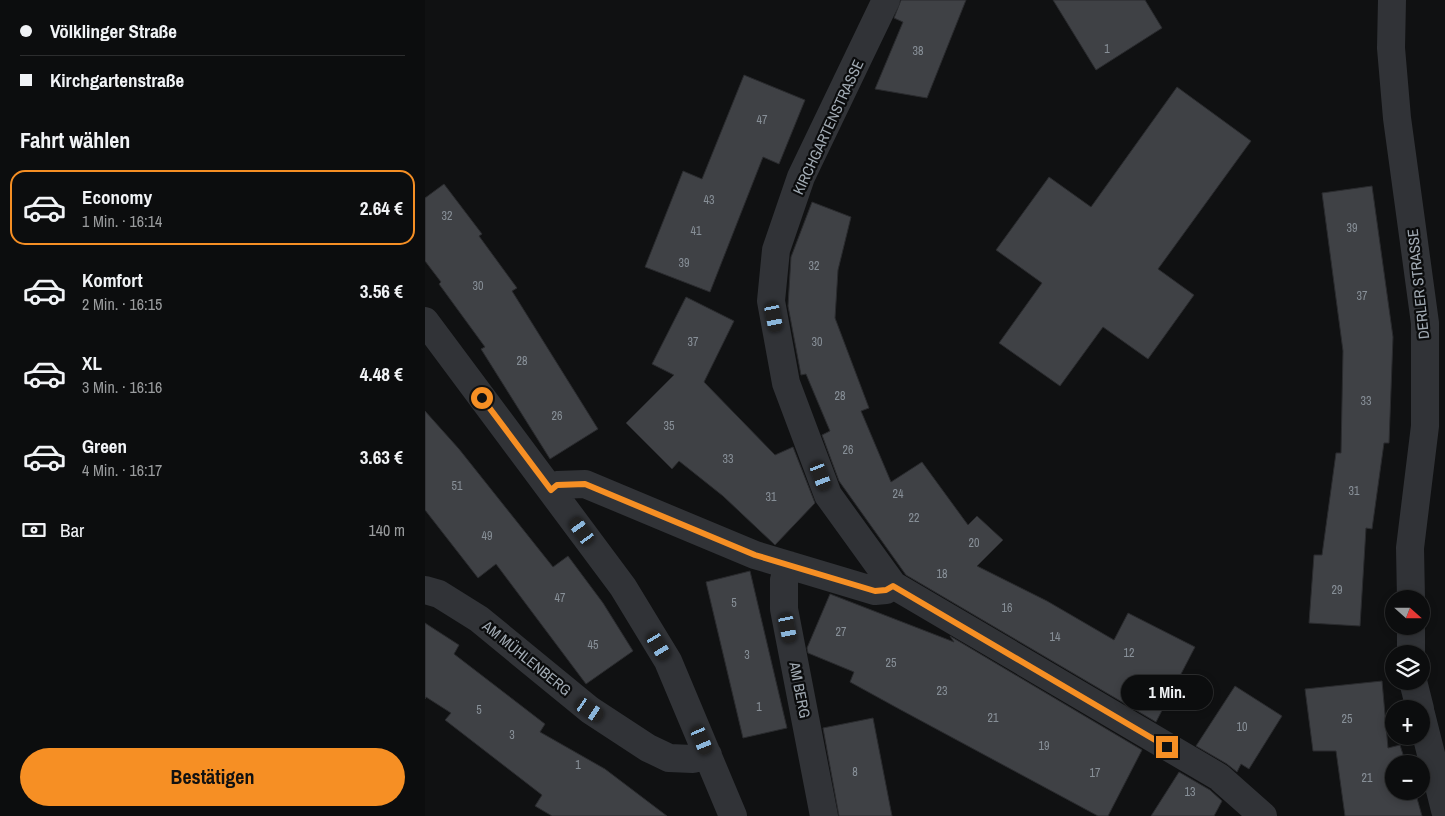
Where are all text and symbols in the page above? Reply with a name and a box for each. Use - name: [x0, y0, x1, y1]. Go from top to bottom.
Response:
- text: Völklinger Straße: [50, 18, 177, 44]
- house number: 1: [1104, 41, 1110, 57]
- house number: 38: [913, 43, 923, 59]
- street label: KIRCHGARTENSTRASSE: [787, 56, 869, 198]
- text: Kirchgartenstraße: [50, 67, 184, 93]
- house number: 47: [757, 112, 768, 128]
- text: Fahrt wählen: [20, 125, 130, 155]
- text: Economy: [82, 184, 152, 210]
- icon: car: [22, 185, 67, 230]
- house number: 43: [704, 192, 714, 208]
- text: 2.64 €: [360, 195, 403, 221]
- house number: 32: [442, 208, 452, 224]
- text: 1 Min. · 16:14: [82, 210, 162, 232]
- house number: 39: [1347, 220, 1357, 236]
- house number: 41: [691, 223, 702, 239]
- street label: DERLER STRASSE: [1402, 228, 1434, 340]
- house number: 39: [679, 255, 689, 271]
- house number: 32: [809, 258, 819, 274]
- text: Komfort: [82, 267, 143, 293]
- icon: car: [22, 268, 67, 313]
- text: 3.56 €: [360, 278, 403, 304]
- house number: 30: [473, 278, 483, 294]
- house number: 37: [1357, 288, 1368, 304]
- text: 2 Min. · 16:15: [82, 293, 162, 315]
- car: [763, 301, 784, 333]
- house number: 37: [688, 334, 699, 350]
- house number: 30: [812, 334, 822, 350]
- text: XL: [82, 350, 102, 376]
- icon: car: [22, 351, 67, 396]
- house number: 28: [517, 353, 527, 369]
- text: 4.48 €: [360, 361, 403, 387]
- text: 3 Min. · 16:16: [82, 376, 162, 398]
- route start: [471, 387, 493, 409]
- house number: 28: [835, 388, 845, 404]
- house number: 33: [1361, 393, 1371, 409]
- house number: 26: [552, 408, 562, 424]
- house number: 35: [664, 418, 675, 434]
- text: Green: [82, 433, 127, 459]
- icon: car: [22, 434, 67, 479]
- house number: 26: [843, 442, 853, 458]
- text: 3.63 €: [360, 444, 403, 470]
- house number: 33: [723, 451, 733, 467]
- text: 4 Min. · 16:17: [82, 459, 162, 481]
- car: [808, 459, 833, 493]
- house number: 51: [452, 478, 463, 494]
- house number: 31: [1349, 483, 1360, 499]
- house number: 24: [893, 486, 904, 502]
- house number: 31: [766, 489, 777, 505]
- house number: 22: [909, 510, 919, 526]
- car: [567, 514, 596, 548]
- icon: cash: [20, 516, 48, 544]
- text: Bar: [60, 517, 84, 543]
- text: 140 m: [369, 519, 405, 541]
- house number: 49: [482, 528, 492, 544]
- house number: 20: [969, 535, 979, 551]
- house number: 18: [937, 566, 947, 582]
- house number: 29: [1332, 582, 1342, 598]
- house number: 47: [555, 590, 566, 606]
- north arrow: [1385, 590, 1430, 635]
- map controls: [1385, 590, 1430, 800]
- house number: 5: [731, 595, 737, 611]
- house number: 16: [1002, 600, 1012, 616]
- car: [777, 612, 798, 644]
- street label: AM MÜHLENBERG: [477, 615, 576, 700]
- house number: 27: [836, 624, 847, 640]
- car: [644, 629, 673, 663]
- house number: 14: [1050, 629, 1061, 645]
- house number: 45: [588, 637, 599, 653]
- house number: 12: [1124, 645, 1134, 661]
- button: layers: [1385, 645, 1430, 690]
- house number: 3: [744, 647, 750, 663]
- house number: 25: [886, 655, 897, 671]
- street label: AM BERG: [784, 659, 816, 720]
- callout: 1 Min.: [1121, 674, 1213, 710]
- text: 1 Min.: [1148, 681, 1186, 703]
- house number: 23: [937, 683, 947, 699]
- car: [573, 695, 606, 725]
- house number: 1: [756, 699, 762, 715]
- button: +: [1385, 700, 1430, 745]
- house number: 5: [476, 702, 482, 718]
- house number: 21: [988, 710, 999, 726]
- house number: 25: [1342, 711, 1353, 727]
- house number: 10: [1237, 719, 1247, 735]
- car: [689, 723, 714, 757]
- house number: 3: [509, 727, 515, 743]
- route end: [1156, 736, 1178, 758]
- house number: 19: [1039, 738, 1049, 754]
- button: Bestätigen: [20, 748, 405, 806]
- button: −: [1385, 755, 1430, 800]
- house number: 1: [575, 757, 581, 773]
- house number: 8: [852, 764, 858, 780]
- house number: 17: [1090, 765, 1101, 781]
- house number: 21: [1362, 770, 1373, 786]
- house number: 13: [1185, 784, 1195, 800]

